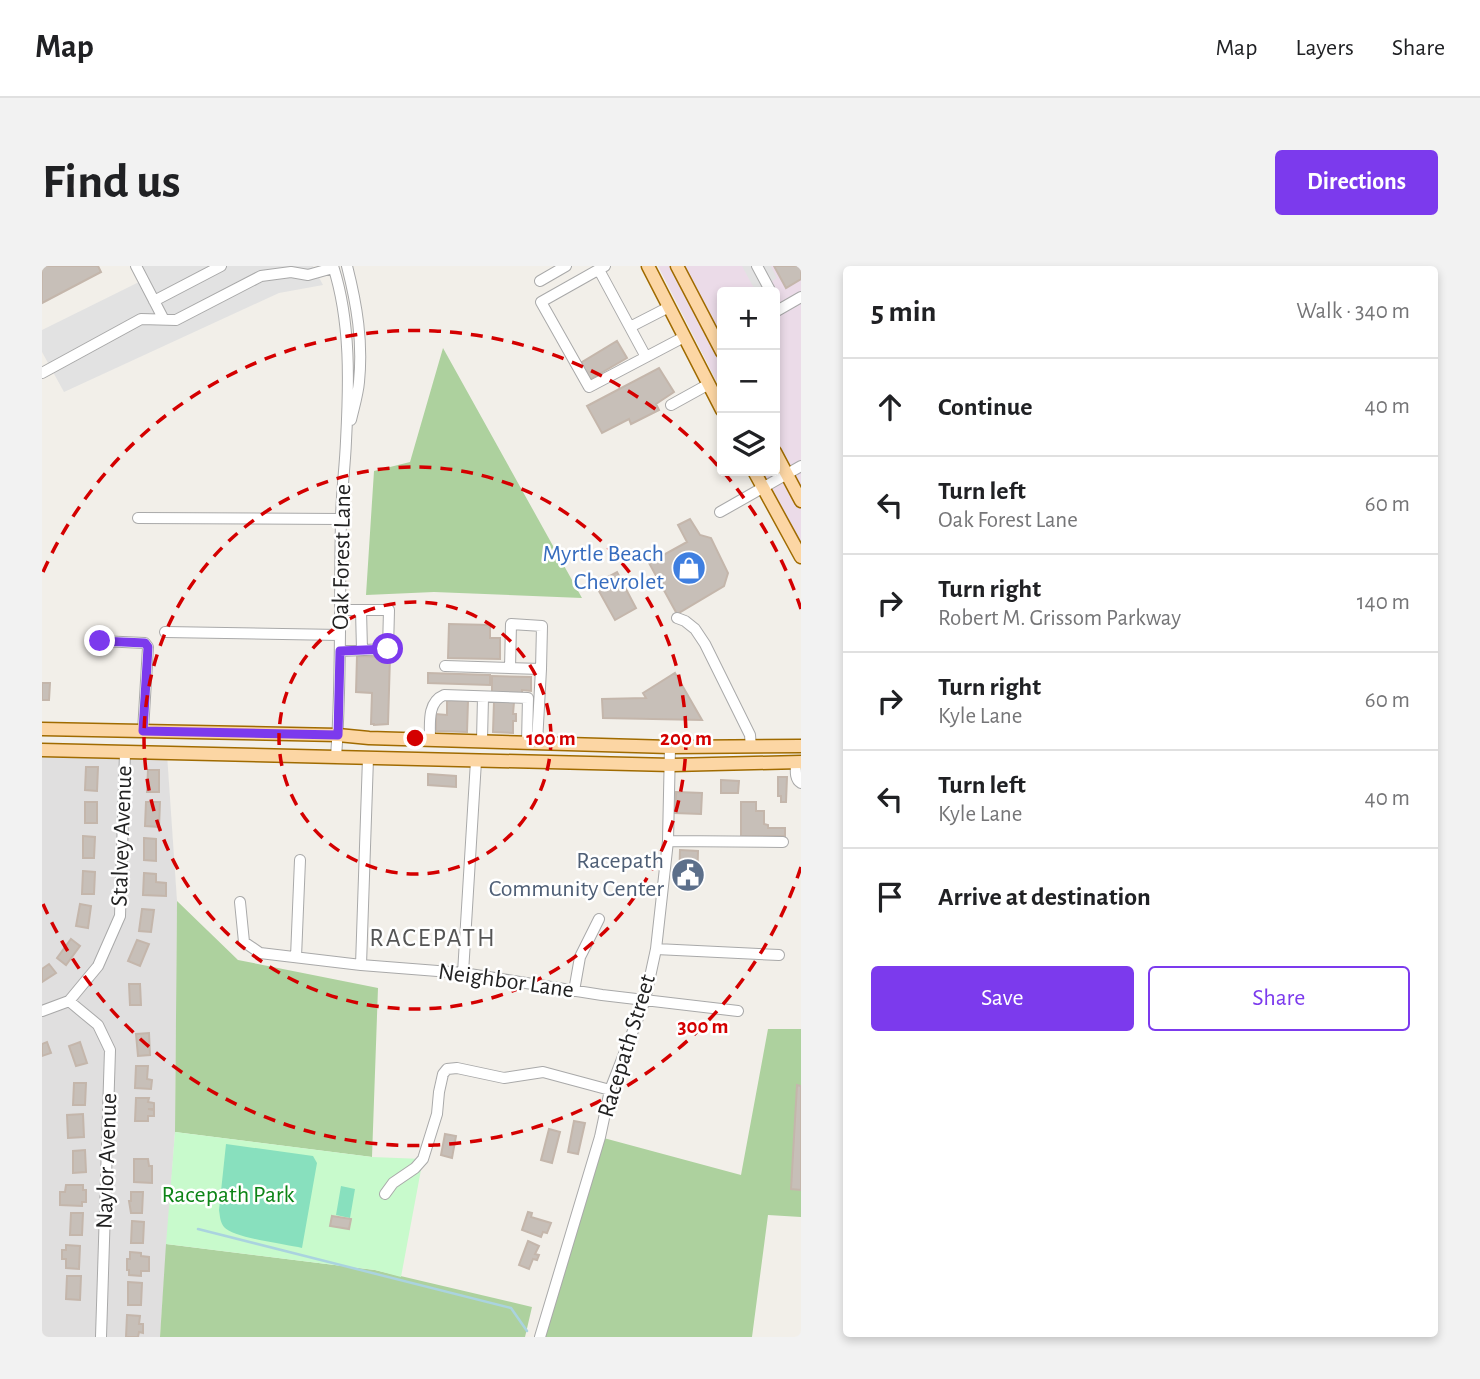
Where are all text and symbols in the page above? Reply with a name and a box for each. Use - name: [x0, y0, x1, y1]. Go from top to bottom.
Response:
- text: Map: [35, 31, 94, 64]
- text: Map: [1215, 36, 1257, 60]
- text: Layers: [1295, 36, 1354, 60]
- text: Share: [1392, 36, 1445, 60]
- button: Directions: [1275, 150, 1438, 215]
- text: Find us: [42, 158, 181, 207]
- map controls: [717, 287, 780, 476]
- button: +: [717, 287, 780, 350]
- text: 5 min: [871, 297, 936, 327]
- text: Walk · 340 m: [1296, 300, 1410, 323]
- button: −: [717, 350, 780, 413]
- icon: ahead: [871, 388, 909, 426]
- text: Continue: [938, 394, 1033, 420]
- text: 40 m: [1365, 395, 1410, 418]
- button: layers: [717, 413, 780, 476]
- text: Turn left: [938, 478, 1026, 504]
- street label: Oak Forest Lane: [329, 484, 355, 630]
- icon: left: [871, 486, 909, 524]
- text: 60 m: [1365, 493, 1410, 516]
- text: Oak Forest Lane: [938, 509, 1078, 532]
- place label: Myrtle Beach Chevrolet: [542, 542, 664, 594]
- shop icon: Myrtle Beach Chevrolet: [670, 549, 708, 587]
- text: Turn right: [938, 576, 1041, 602]
- icon: right: [871, 584, 909, 622]
- text: 140 m: [1357, 591, 1410, 614]
- text: Robert M. Grissom Parkway: [938, 607, 1181, 630]
- route end: [84, 625, 115, 656]
- route start: [372, 633, 403, 664]
- text: Turn right: [938, 674, 1041, 700]
- icon: right: [871, 682, 909, 720]
- text: 60 m: [1365, 689, 1410, 712]
- text: Kyle Lane: [938, 705, 1022, 728]
- centre of rings: [403, 726, 427, 750]
- text: 100 m: [526, 728, 576, 749]
- text: 200 m: [660, 728, 712, 749]
- street label: Stalvey Avenue: [108, 765, 136, 907]
- text: Turn left: [938, 772, 1026, 798]
- icon: left: [871, 780, 909, 818]
- text: 40 m: [1365, 787, 1410, 810]
- text: Kyle Lane: [938, 803, 1022, 826]
- place label: Racepath Community Center: [489, 849, 664, 901]
- public building icon: Racepath Community Center: [669, 856, 707, 894]
- icon: arrive: [871, 878, 909, 916]
- text: Arrive at destination: [938, 884, 1151, 910]
- district label: RACEPATH: [369, 925, 497, 951]
- street label: Neighbor Lane: [437, 960, 575, 1002]
- button: Save: [871, 966, 1134, 1031]
- button: Share: [1148, 966, 1410, 1031]
- street label: Racepath Street: [594, 971, 660, 1120]
- text: 300 m: [677, 1016, 729, 1037]
- street label: Naylor Avenue: [93, 1093, 121, 1229]
- park label: Racepath Park: [161, 1183, 295, 1207]

